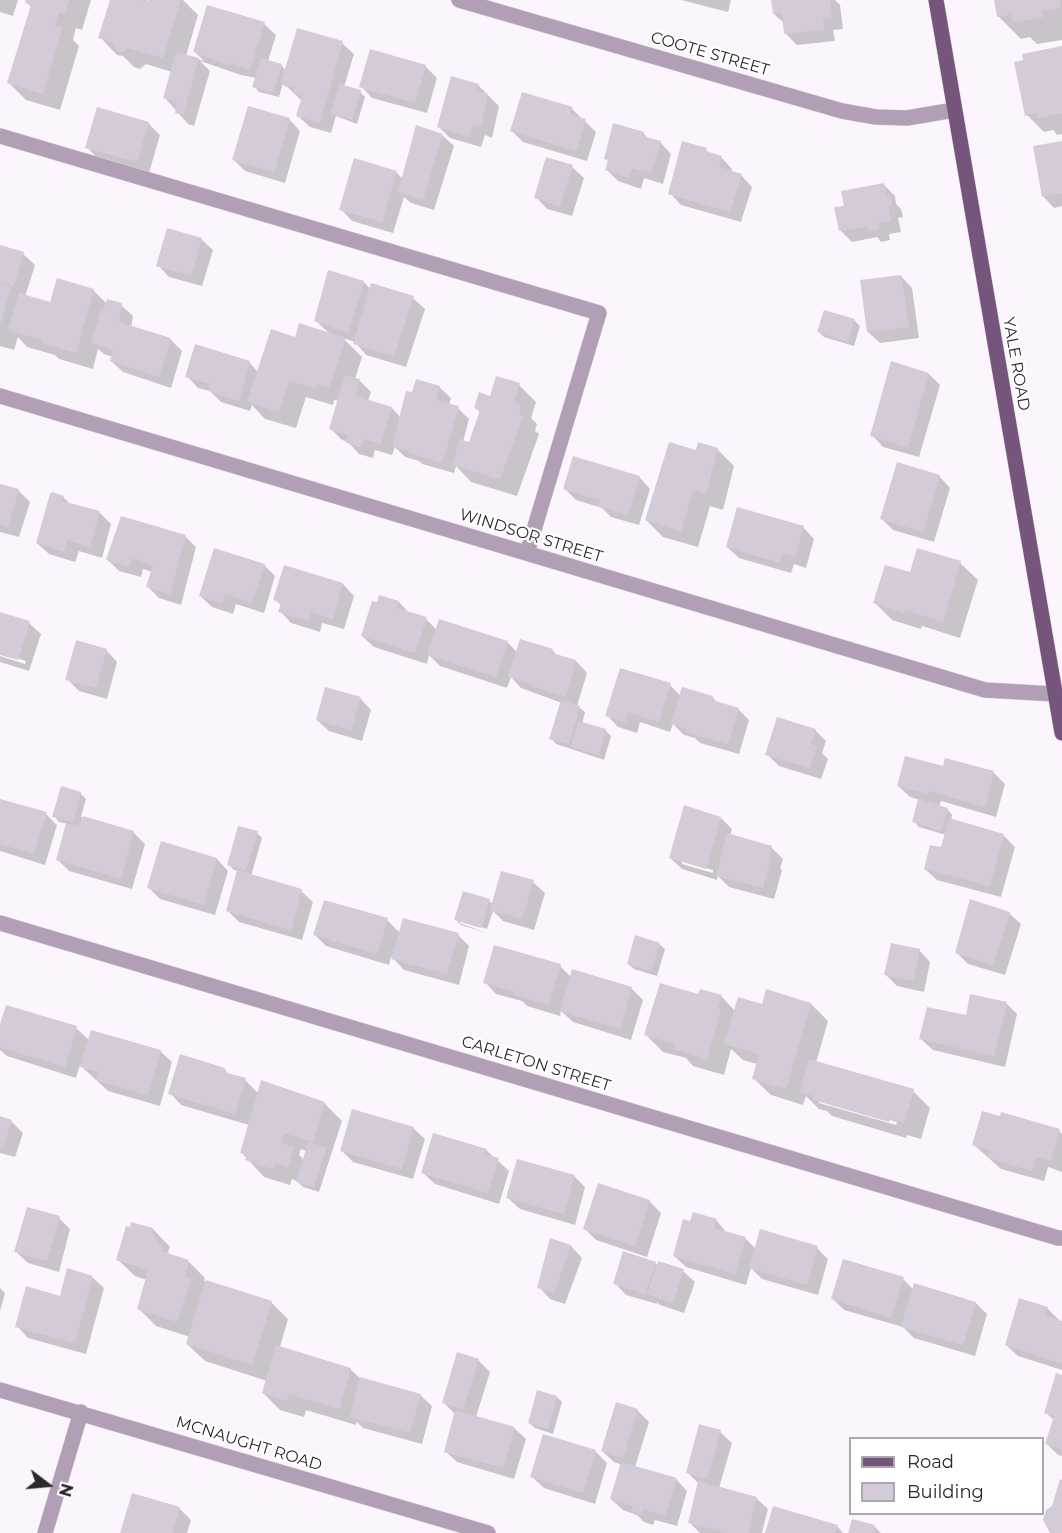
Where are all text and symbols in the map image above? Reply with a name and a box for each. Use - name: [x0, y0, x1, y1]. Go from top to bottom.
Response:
- street label: COOTE STREET: [648, 28, 772, 80]
- street label: YALE ROAD: [998, 316, 1034, 412]
- street label: WINDSOR STREET: [457, 505, 605, 567]
- street label: CARLETON STREET: [459, 1032, 613, 1096]
- street label: MCNAUGHT ROAD: [174, 1413, 324, 1475]
- legend: [849, 1437, 1044, 1515]
- text: Road: [907, 1451, 954, 1473]
- north arrow: [18, 1455, 78, 1515]
- text: N: [55, 1481, 77, 1499]
- text: Building: [907, 1481, 984, 1503]

